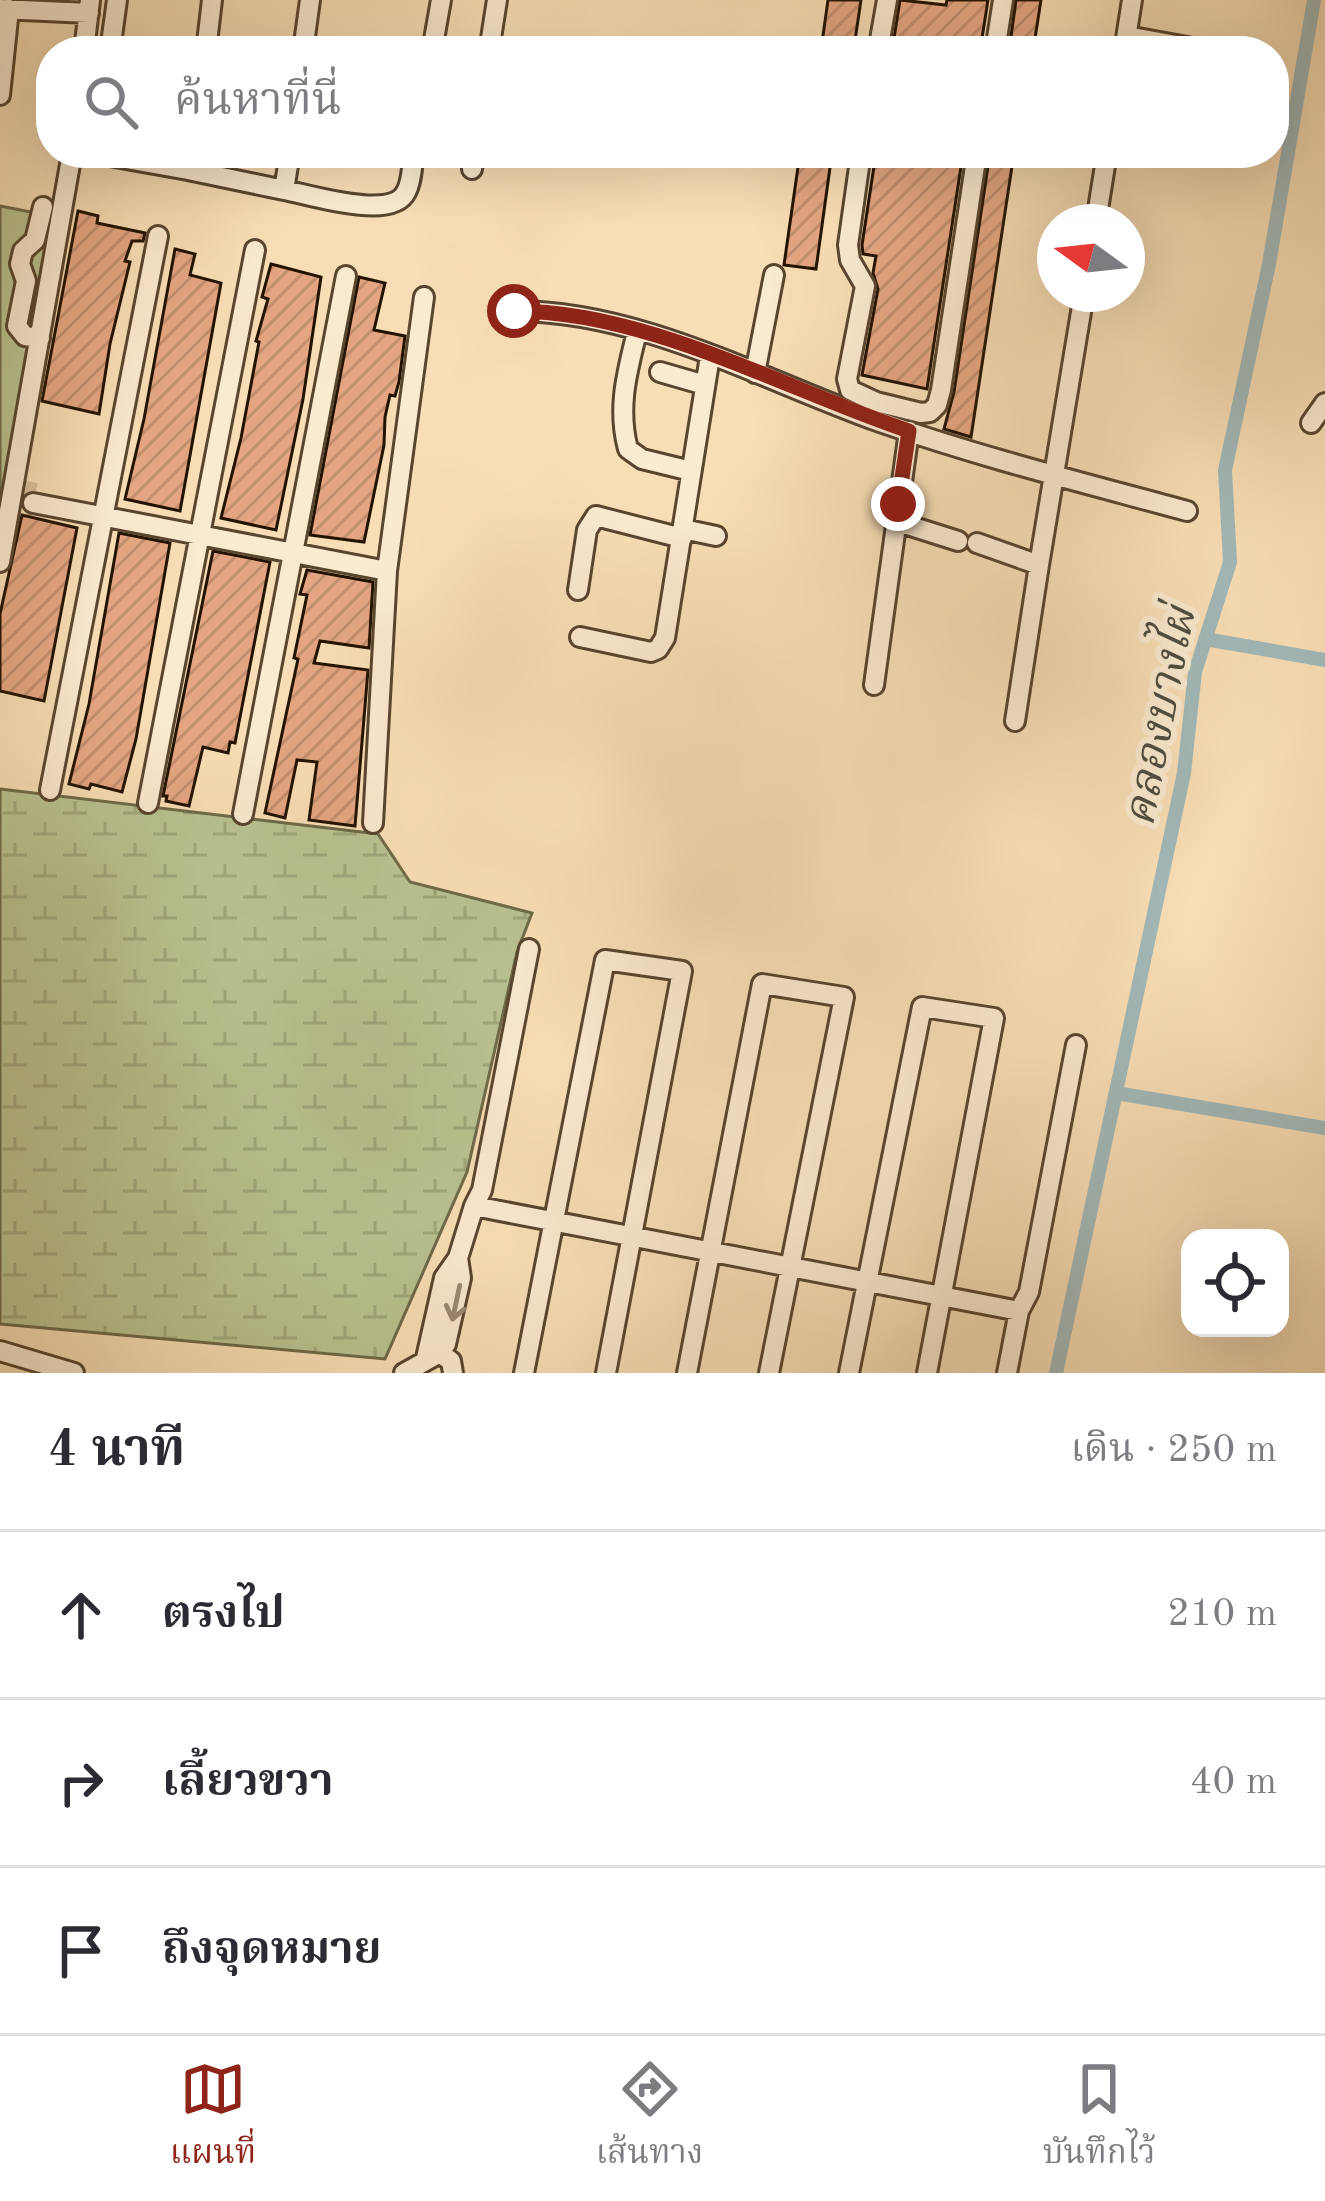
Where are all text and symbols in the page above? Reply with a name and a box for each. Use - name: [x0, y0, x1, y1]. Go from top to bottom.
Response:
- search box: [36, 36, 1289, 168]
- icon: search: [78, 69, 144, 135]
- text: ค้นหาที่นี่: [174, 80, 342, 125]
- north arrow: [1037, 204, 1145, 312]
- route start: [487, 284, 541, 338]
- route end: [871, 477, 925, 531]
- water label: คลองบางไผ่: [1107, 595, 1207, 830]
- map controls: [1181, 1229, 1289, 1337]
- button: locate: [1181, 1229, 1289, 1337]
- one-way arrow: [444, 1282, 466, 1321]
- text: 4 นาที: [48, 1426, 185, 1477]
- text: เดิน · 250 m: [1071, 1431, 1277, 1470]
- icon: ahead: [48, 1582, 114, 1648]
- text: ตรงไป: [162, 1593, 285, 1638]
- text: 210 m: [1167, 1595, 1277, 1634]
- icon: right: [48, 1750, 114, 1816]
- text: เลี้ยวขวา: [162, 1761, 334, 1806]
- text: 40 m: [1190, 1763, 1277, 1802]
- icon: arrive: [48, 1918, 114, 1984]
- text: ถึงจุดหมาย: [162, 1929, 382, 1974]
- tab: แผนที่: [170, 2056, 256, 2181]
- tab: เส้นทาง: [596, 2056, 703, 2181]
- tab: บันทึกไว้: [1043, 2056, 1155, 2181]

